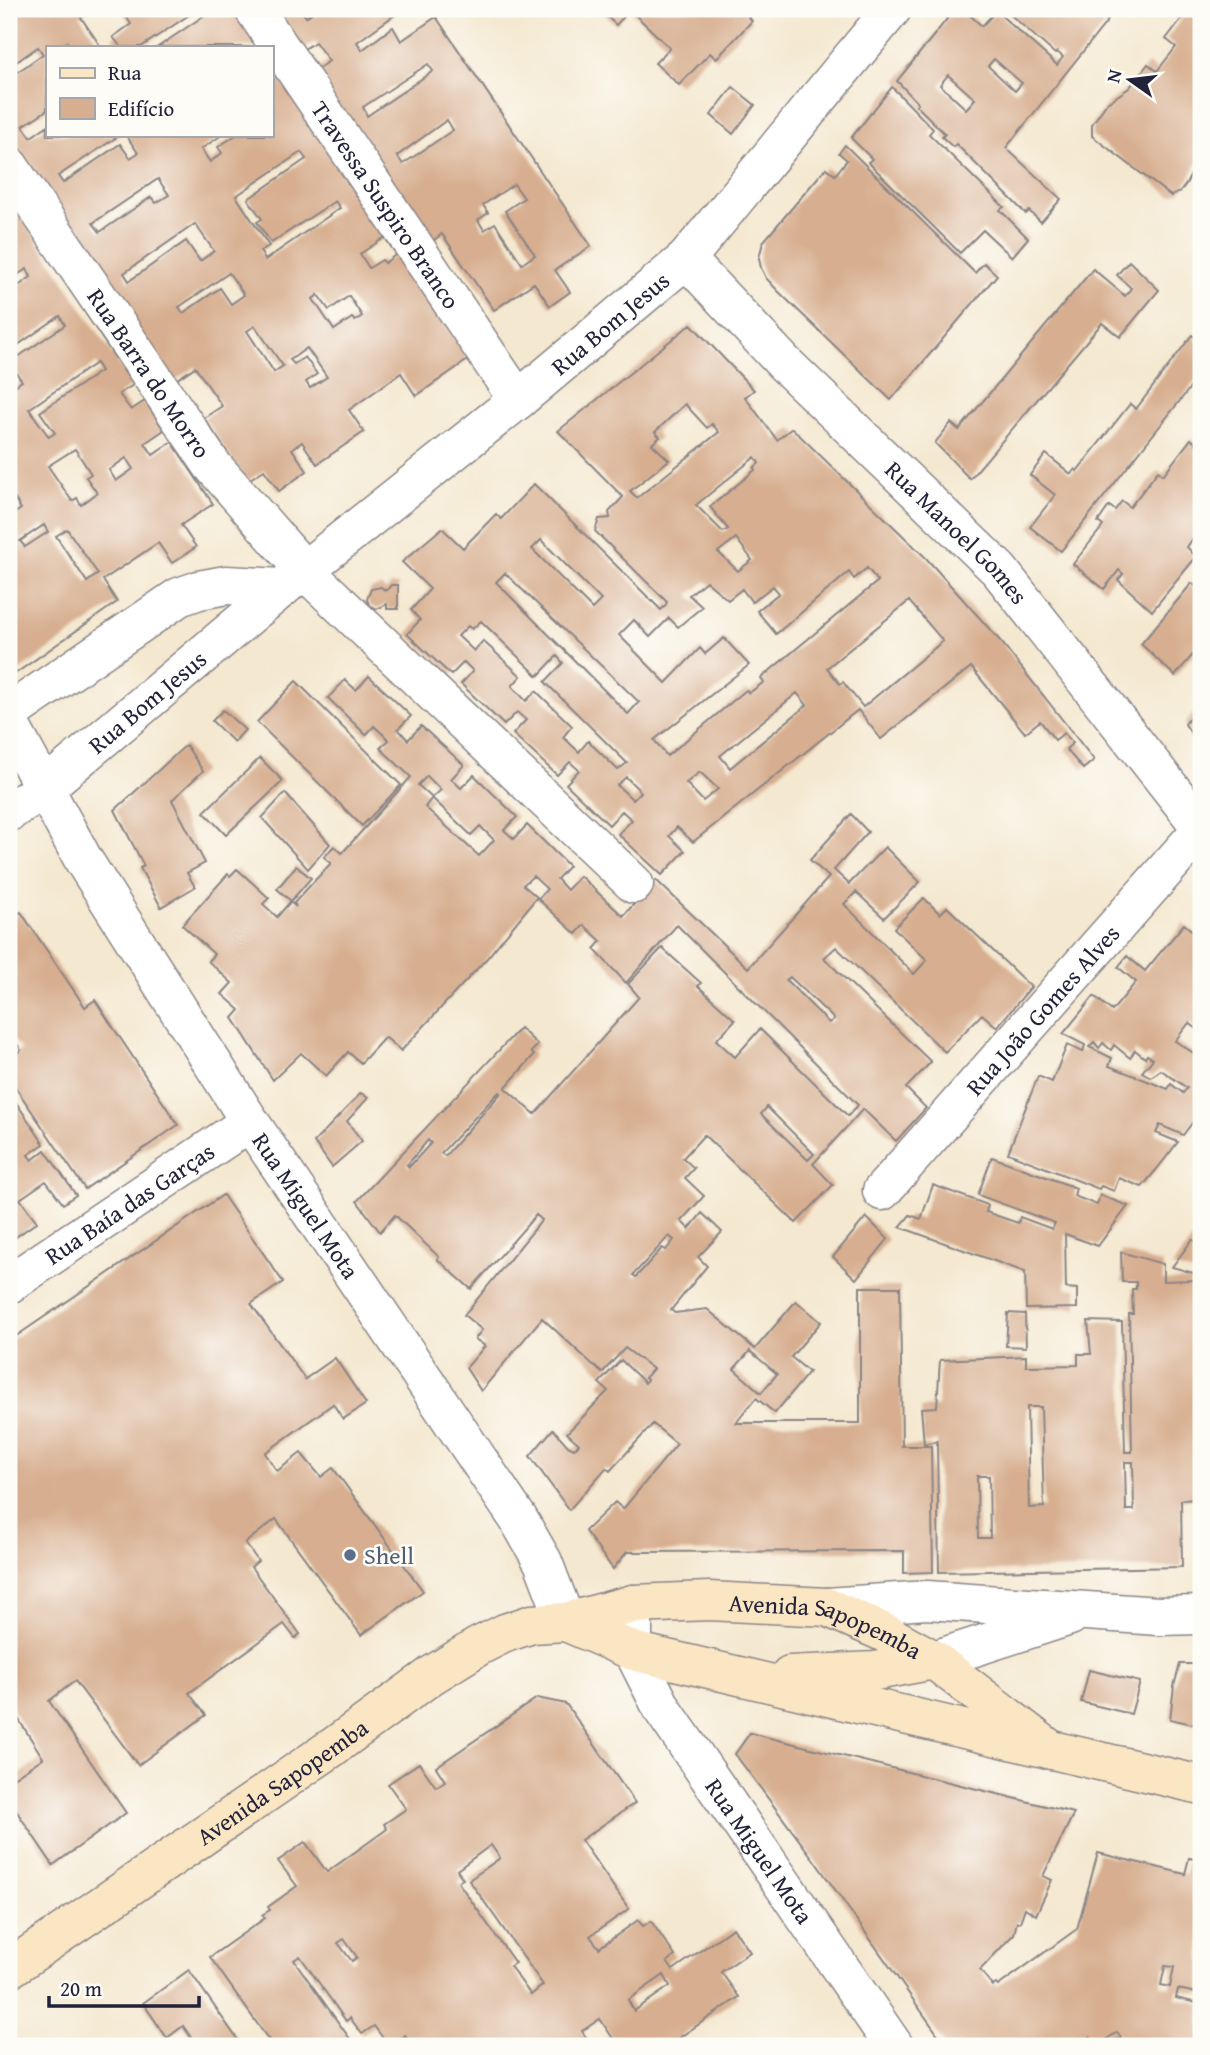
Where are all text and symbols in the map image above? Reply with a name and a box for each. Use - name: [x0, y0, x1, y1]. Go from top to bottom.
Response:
- legend: [46, 46, 273, 136]
- north arrow: [1094, 46, 1164, 116]
- text: Rua: [108, 57, 141, 88]
- text: N: [1098, 66, 1129, 85]
- text: Edifício: [108, 93, 174, 124]
- street label: Travessa Suspiro Branco: [303, 93, 469, 316]
- street label: Rua Bom Jesus: [543, 263, 677, 383]
- street label: Rua Barra do Morro: [79, 281, 220, 465]
- street label: Rua Manoel Gomes: [878, 452, 1037, 611]
- street label: Rua Bom Jesus: [80, 641, 214, 762]
- street label: Rua João Gomes Alves: [957, 916, 1127, 1103]
- street label: Rua Miguel Mota: [244, 1125, 369, 1286]
- street label: Rua Baía das Garças: [38, 1133, 221, 1273]
- place label: Shell: [364, 1538, 414, 1573]
- marker: Shell: [342, 1547, 358, 1563]
- street label: Avenida Sapopemba: [728, 1585, 929, 1668]
- street label: Avenida Sapopemba: [189, 1710, 375, 1853]
- street label: Rua Miguel Mota: [697, 1771, 823, 1931]
- scale bar: [49, 1964, 200, 2008]
- text: 20 m: [60, 1973, 102, 2004]

